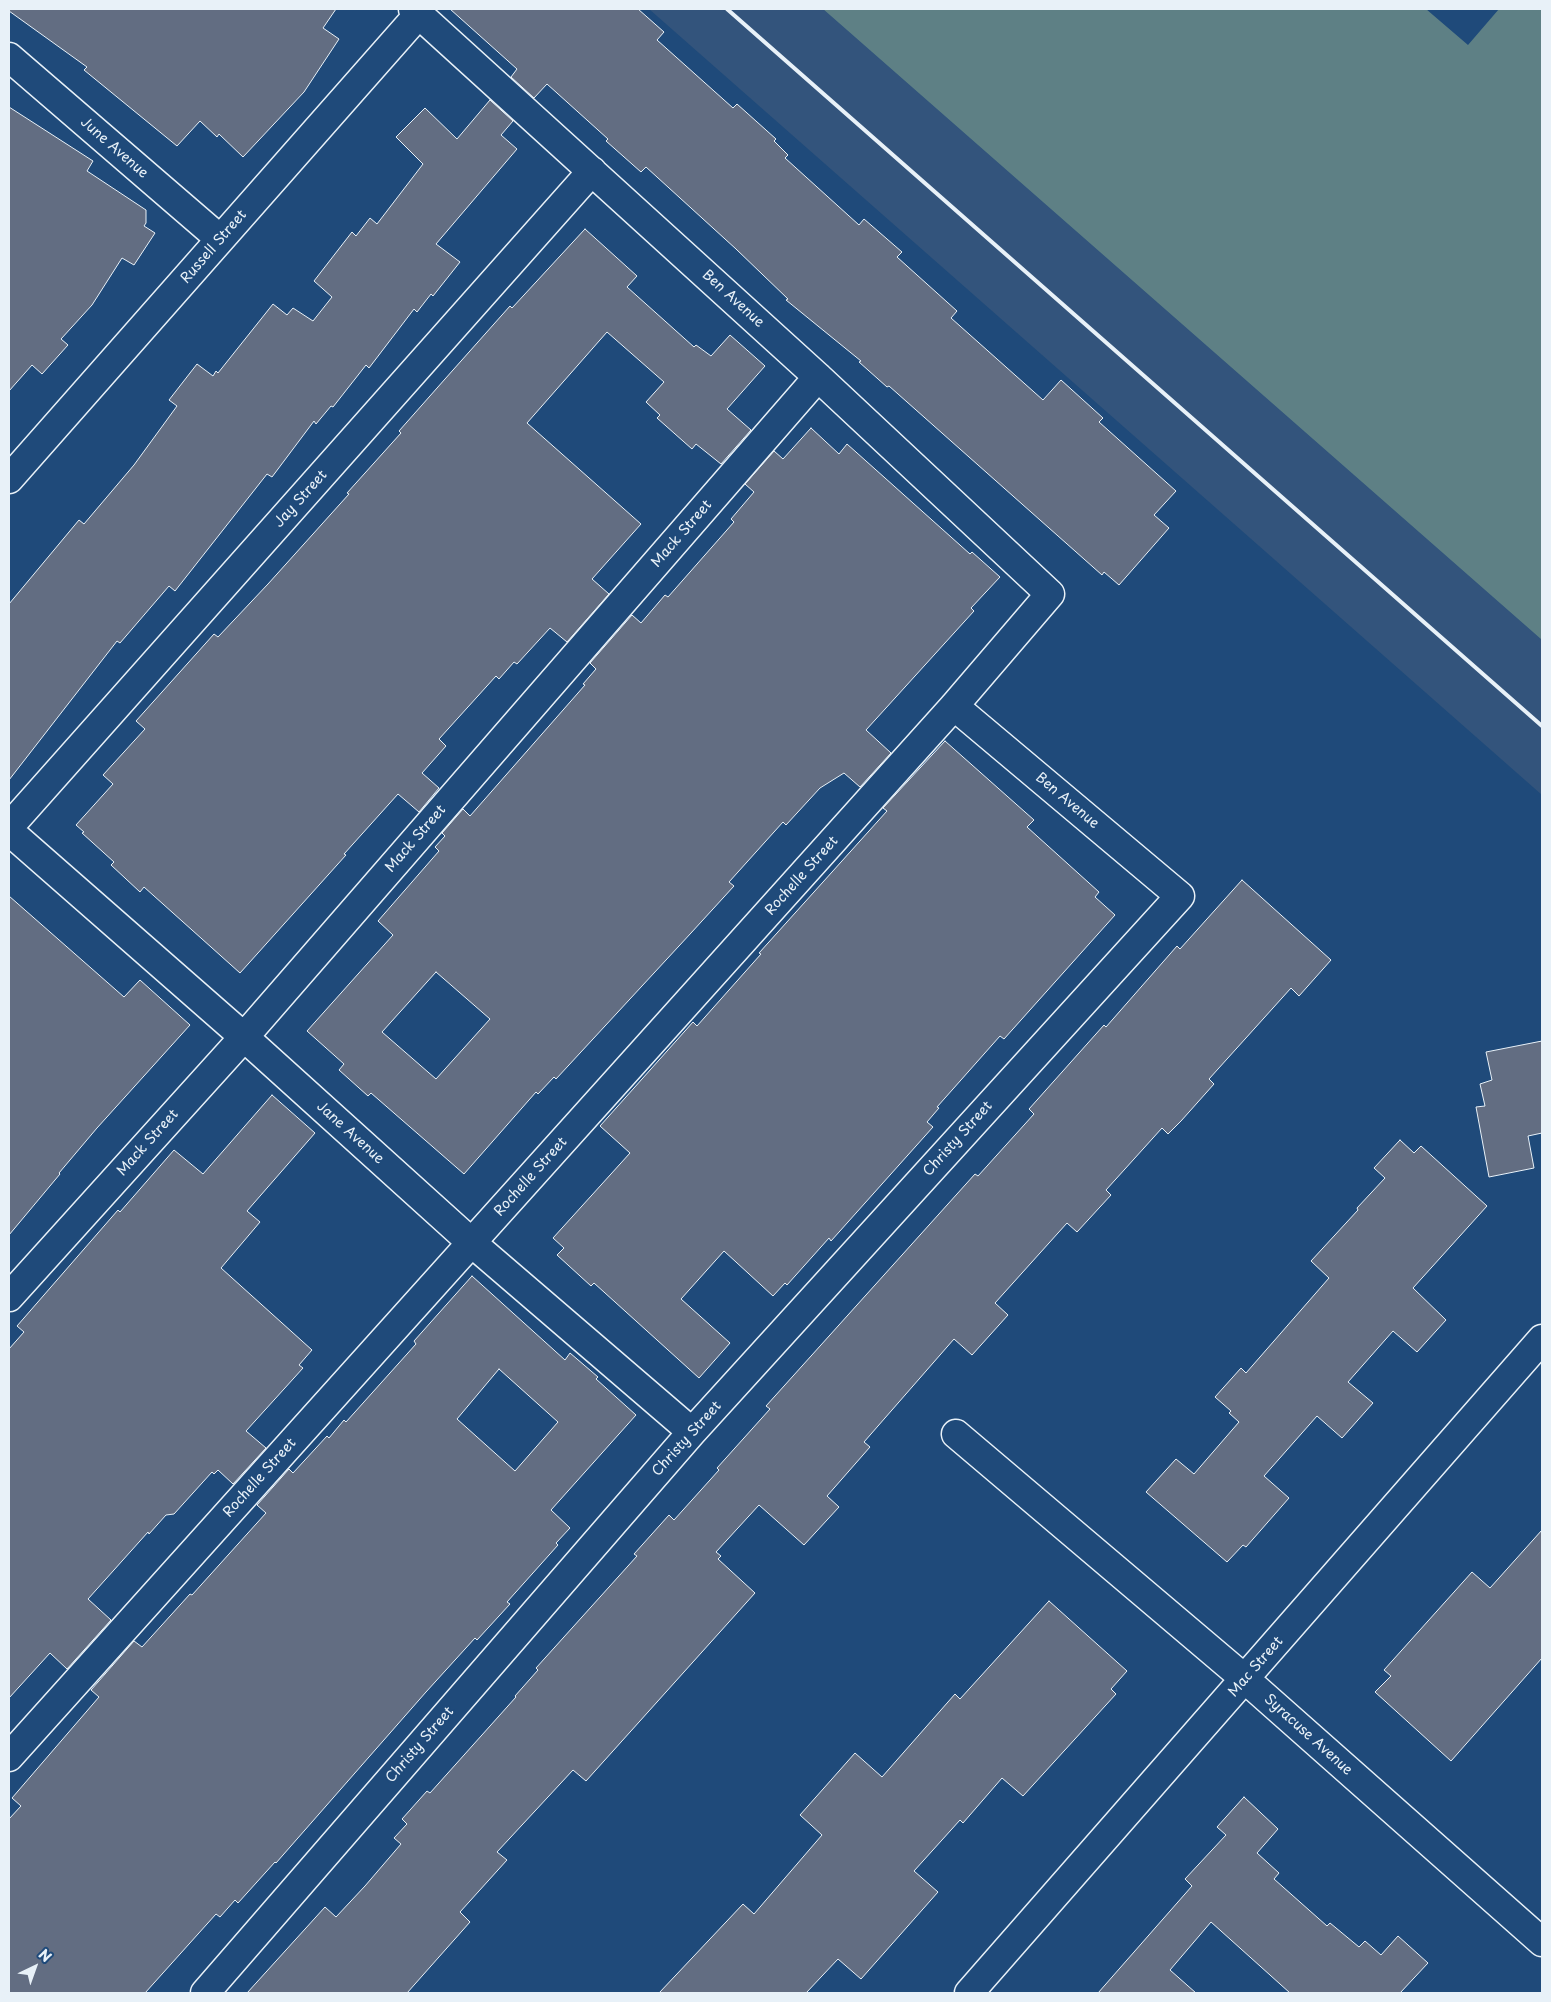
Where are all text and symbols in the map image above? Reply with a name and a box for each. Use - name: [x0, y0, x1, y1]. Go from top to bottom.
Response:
- street label: June Avenue: [77, 114, 151, 182]
- street label: Russell Street: [177, 207, 251, 287]
- street label: Ben Avenue: [699, 267, 767, 331]
- street label: Jay Street: [271, 467, 331, 531]
- street label: Mack Street: [648, 497, 716, 571]
- street label: Ben Avenue: [1032, 770, 1102, 832]
- street label: Mack Street: [382, 802, 450, 876]
- street label: Rochelle Street: [762, 833, 842, 919]
- street label: Jane Avenue: [313, 1098, 387, 1168]
- street label: Christy Street: [920, 1098, 996, 1180]
- street label: Mack Street: [114, 1106, 182, 1180]
- street label: Rochelle Street: [491, 1134, 571, 1220]
- street label: Christy Street: [649, 1398, 725, 1480]
- street label: Rochelle Street: [220, 1435, 300, 1521]
- street label: Mac Street: [1225, 1633, 1287, 1701]
- street label: Syracuse Avenue: [1260, 1691, 1356, 1779]
- street label: Christy Street: [382, 1704, 458, 1786]
- north arrow: [10, 1942, 60, 1992]
- text: N: [34, 1944, 57, 1967]

